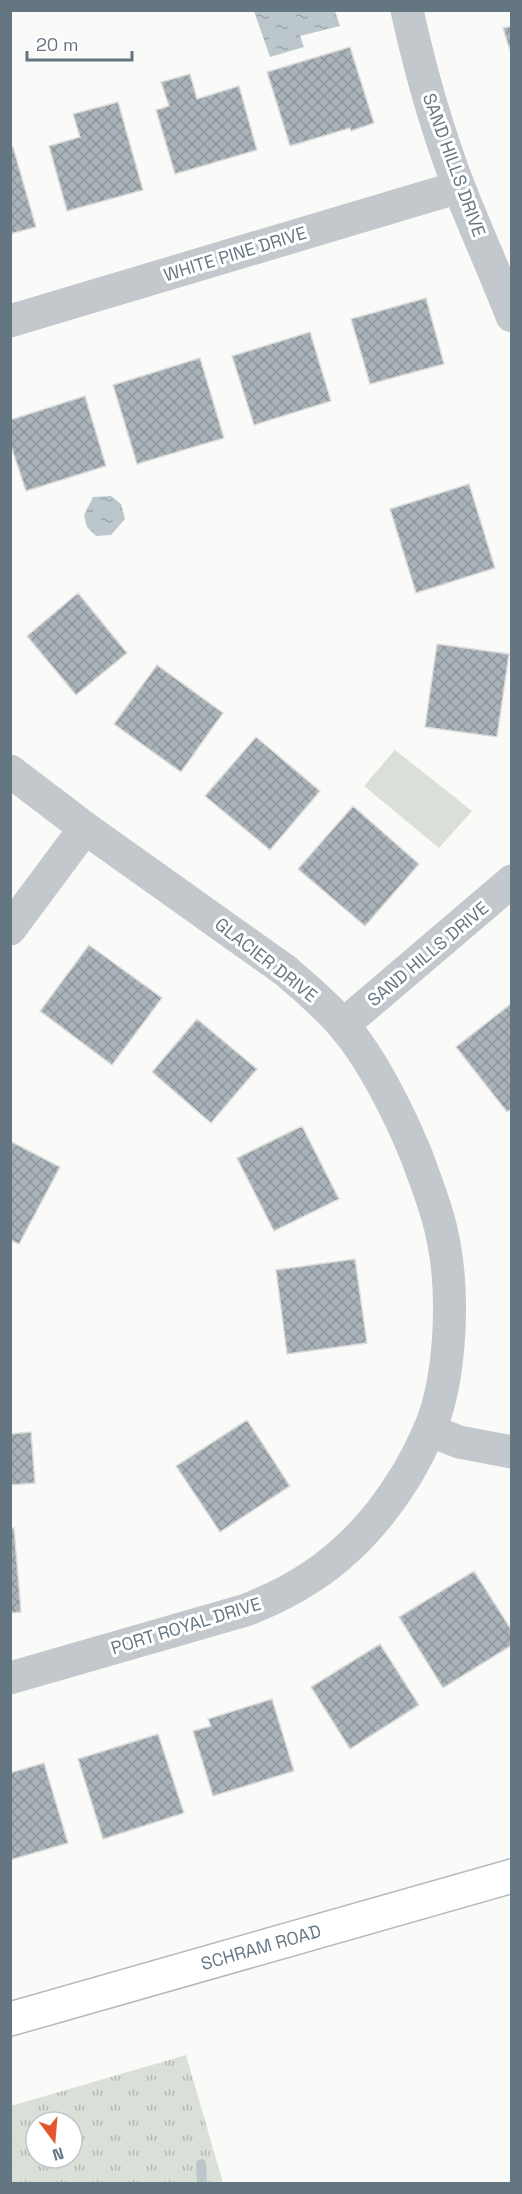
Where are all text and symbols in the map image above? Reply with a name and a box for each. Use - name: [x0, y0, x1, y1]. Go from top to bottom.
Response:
- scale bar: [27, 24, 132, 62]
- text: 20 m: [36, 33, 79, 56]
- street label: SAND HILLS DRIVE: [418, 90, 491, 240]
- street label: WHITE PINE DRIVE: [161, 221, 309, 286]
- street label: SAND HILLS DRIVE: [362, 896, 493, 1011]
- street label: GLACIER DRIVE: [210, 912, 322, 1007]
- street label: PORT ROYAL DRIVE: [108, 1592, 264, 1659]
- street label: SCHRAM ROAD: [198, 1919, 324, 1975]
- north arrow: [24, 2110, 84, 2170]
- text: N: [50, 2142, 66, 2166]

